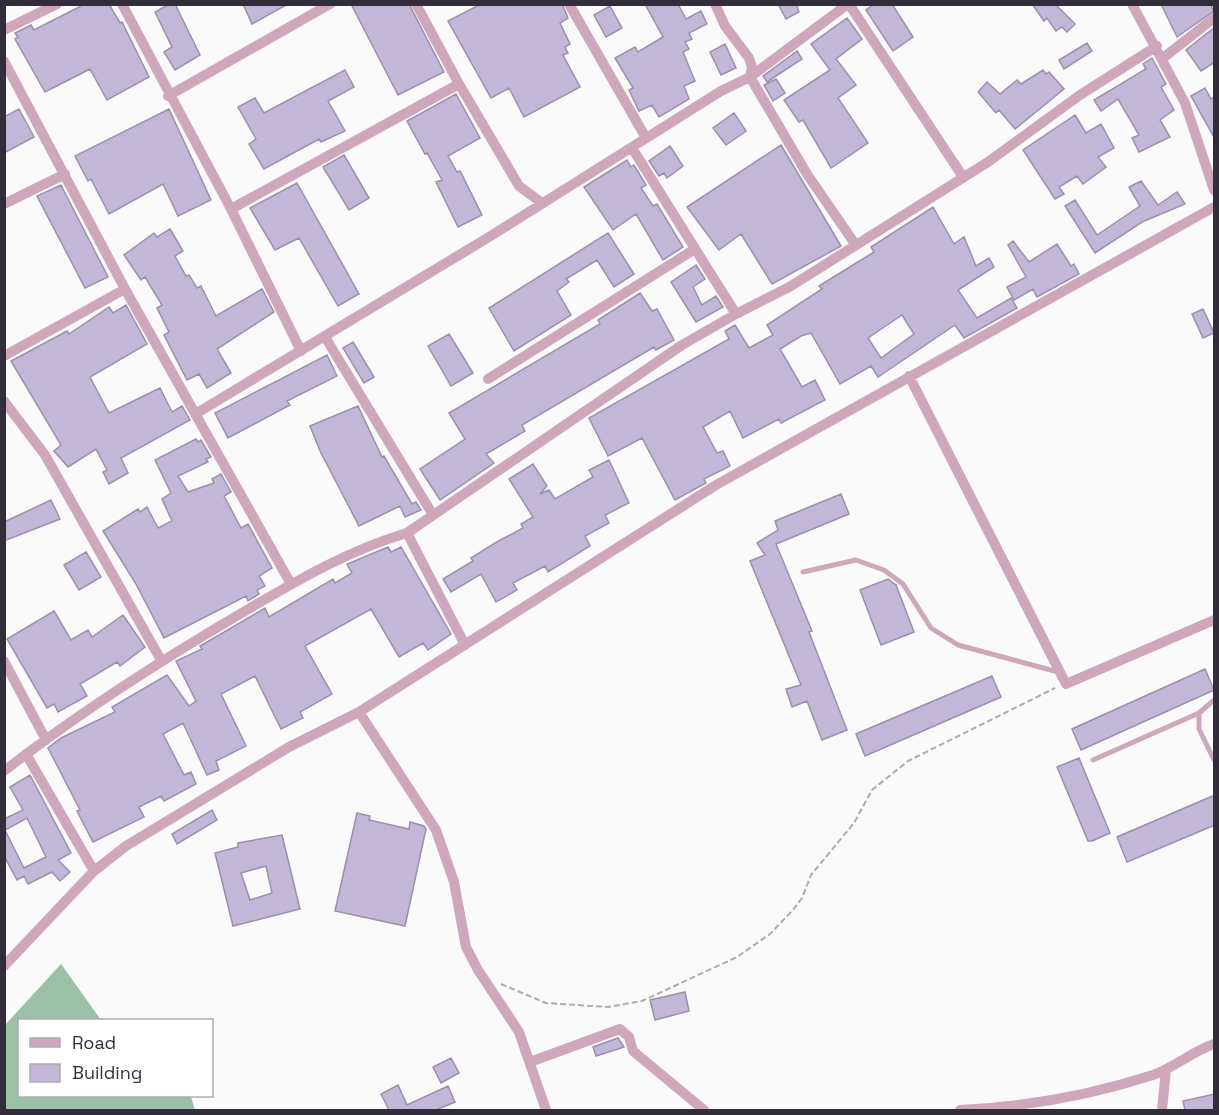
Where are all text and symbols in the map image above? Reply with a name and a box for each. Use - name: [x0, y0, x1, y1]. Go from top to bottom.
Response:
- legend: [18, 1019, 213, 1097]
- text: Road: [72, 1031, 116, 1054]
- text: Building: [72, 1061, 142, 1084]

